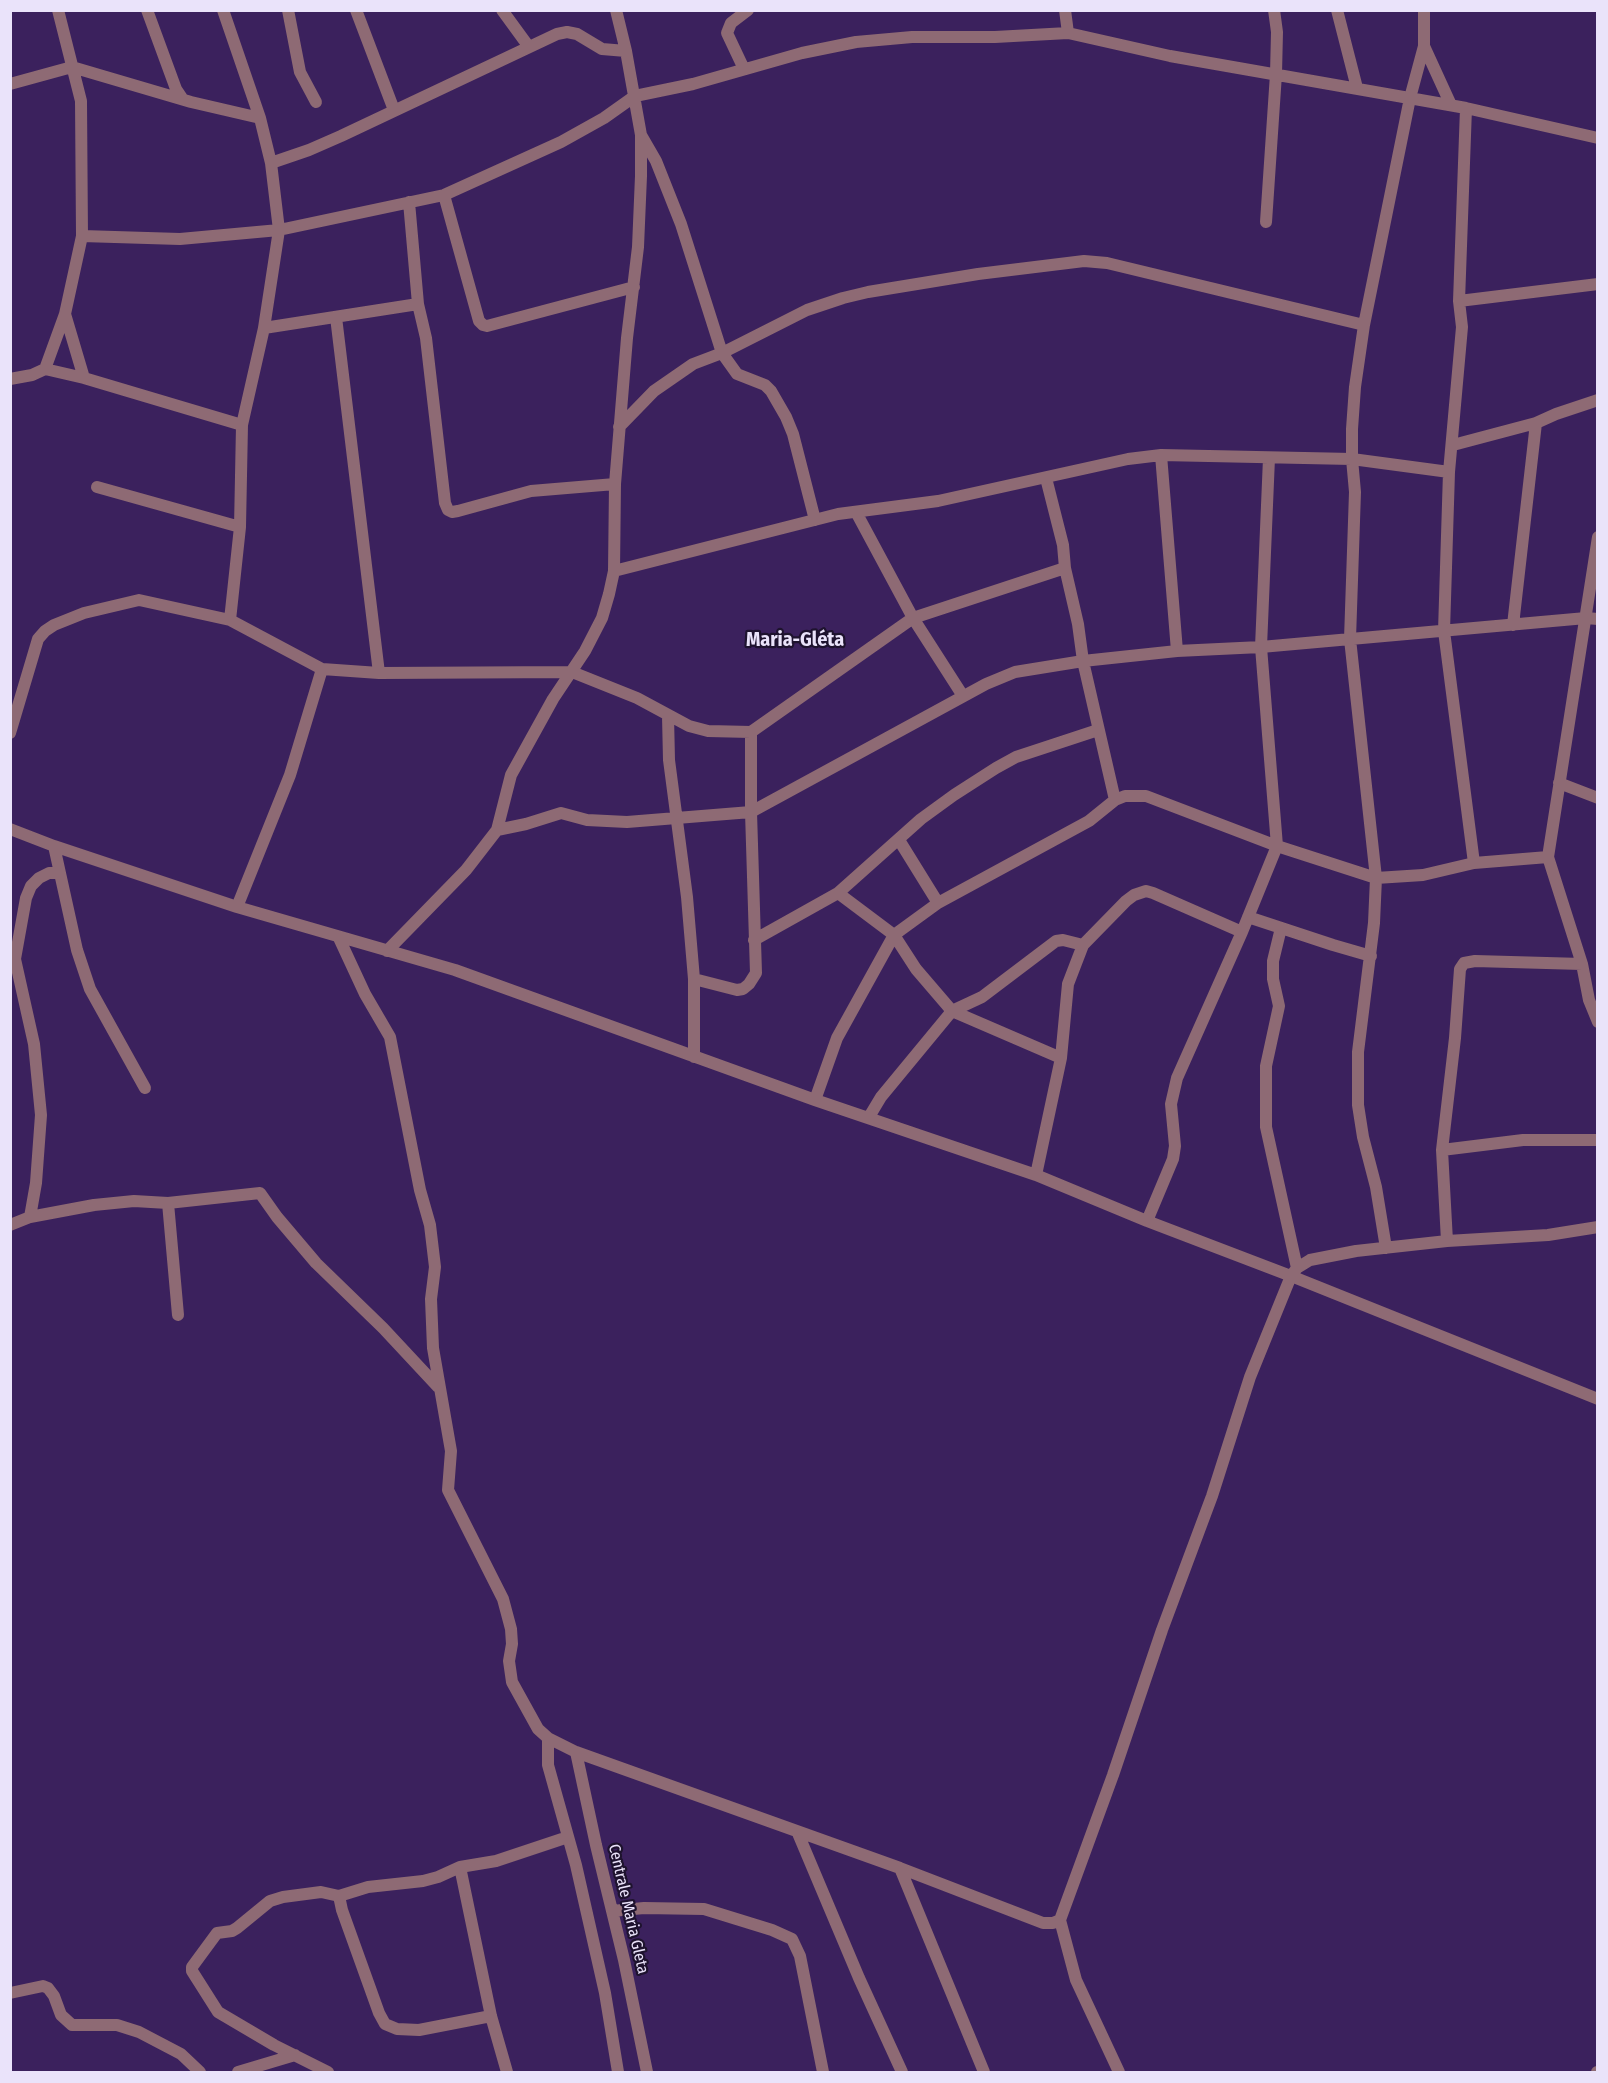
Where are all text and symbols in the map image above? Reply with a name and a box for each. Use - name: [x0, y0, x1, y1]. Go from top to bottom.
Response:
- district label: Maria-Gléta: [746, 628, 844, 652]
- street label: Centrale Maria Gleta: [604, 1842, 652, 1976]

